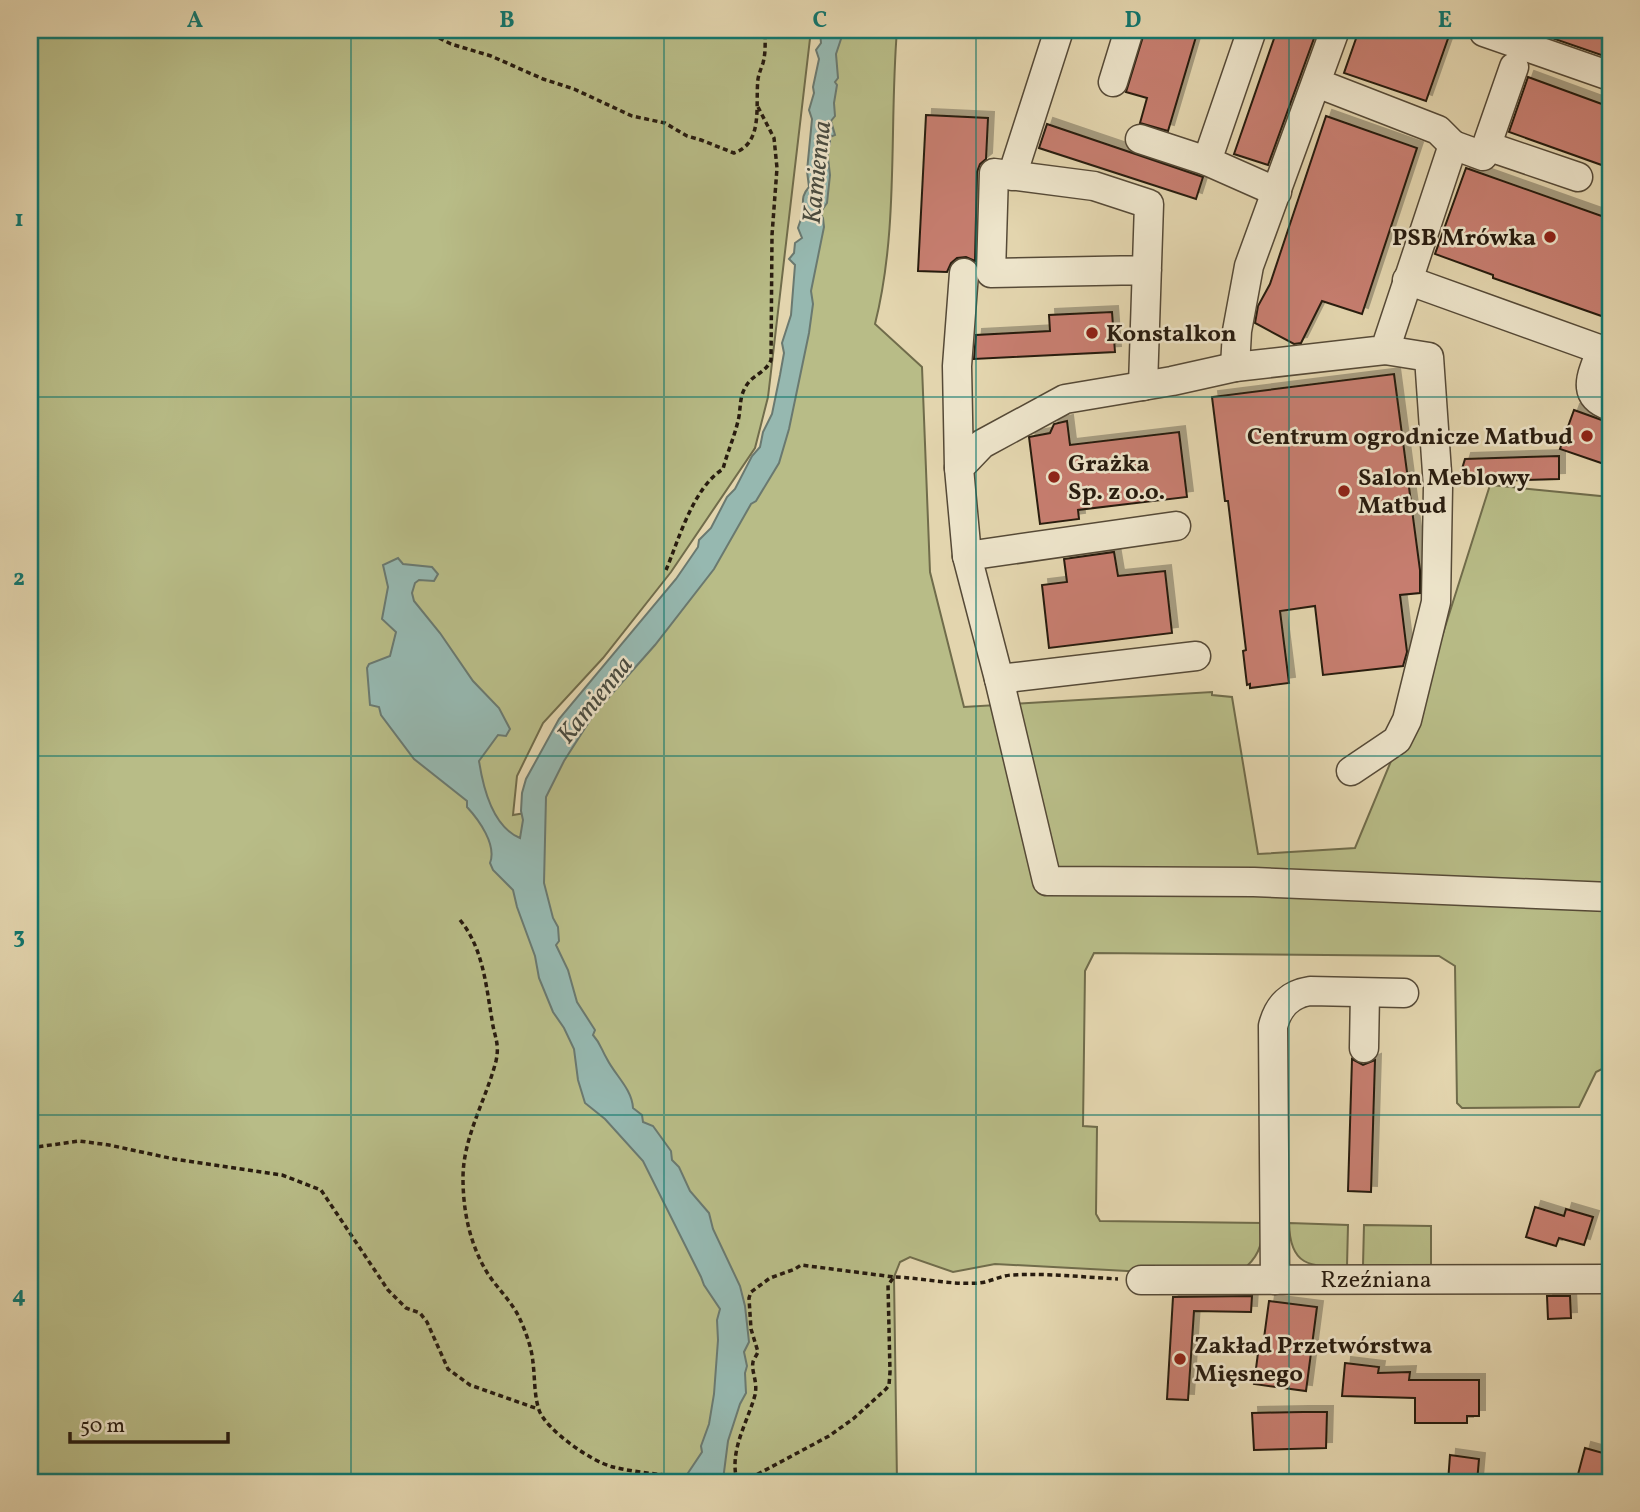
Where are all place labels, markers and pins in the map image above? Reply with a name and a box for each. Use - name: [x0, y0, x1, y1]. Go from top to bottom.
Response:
- place label: PSB Mrówka: [1392, 222, 1536, 256]
- marker: PSB Mrówka: [1542, 229, 1558, 245]
- place label: Konstalkon: [1106, 318, 1237, 352]
- marker: Konstalkon: [1084, 325, 1100, 341]
- place label: Centrum ogrodnicze Matbud: [1247, 421, 1573, 455]
- marker: Centrum ogrodnicze Matbud: [1579, 428, 1595, 444]
- place label: Grażka Sp. z o.o.: [1068, 448, 1165, 510]
- place label: Salon Meblowy Matbud: [1358, 462, 1531, 524]
- marker: Grażka Sp. z o.o.: [1046, 469, 1062, 485]
- marker: Salon Meblowy Matbud: [1336, 483, 1352, 499]
- place label: Zakład Przetwórstwa Mięsnego: [1194, 1330, 1432, 1392]
- marker: Zakład Przetwórstwa Mięsnego: [1172, 1351, 1188, 1367]

